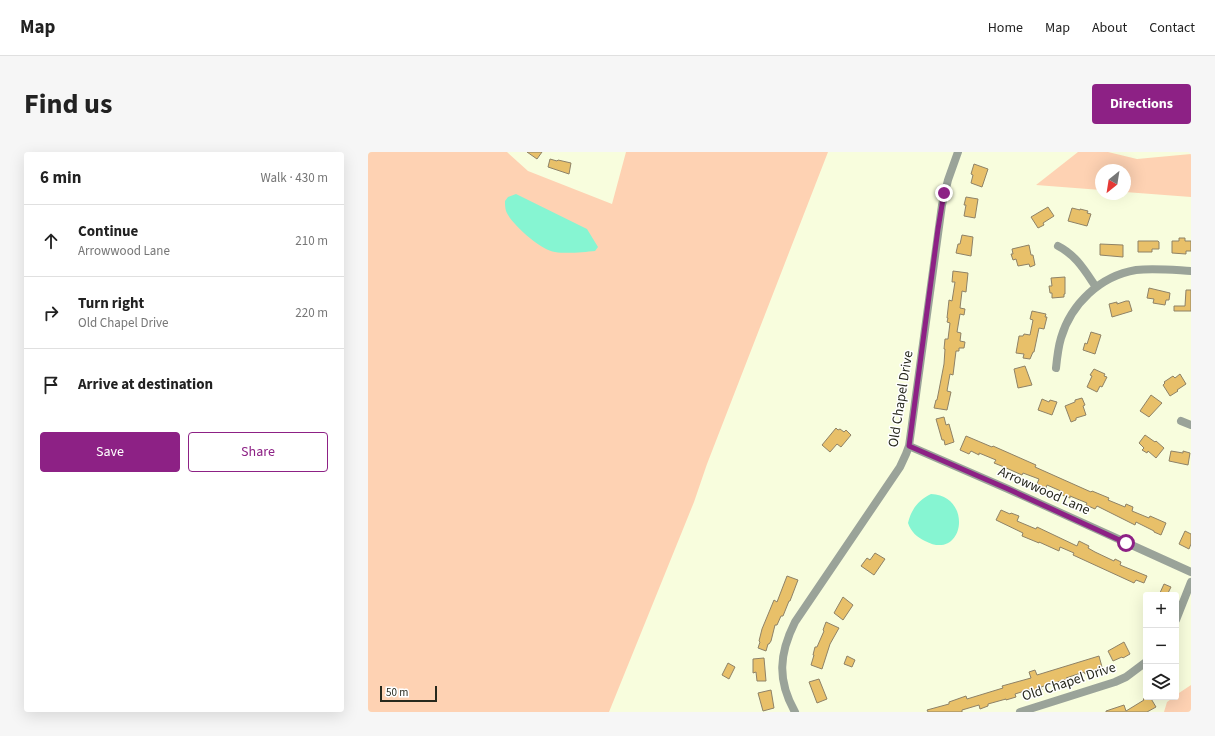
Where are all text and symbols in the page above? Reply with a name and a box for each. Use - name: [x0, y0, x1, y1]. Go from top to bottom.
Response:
- text: Map: [20, 14, 55, 41]
- text: Home: [988, 18, 1023, 38]
- text: Map: [1045, 18, 1070, 38]
- text: About: [1092, 18, 1127, 38]
- text: Contact: [1149, 18, 1195, 38]
- text: Find us: [24, 84, 112, 124]
- button: Directions: [1092, 84, 1191, 124]
- north arrow: [1095, 164, 1131, 200]
- text: 6 min: [40, 166, 81, 190]
- text: Walk · 430 m: [260, 169, 328, 187]
- route end: [935, 184, 953, 202]
- text: Continue: [78, 221, 138, 242]
- icon: ahead: [40, 230, 62, 252]
- text: 210 m: [295, 232, 328, 250]
- text: Arrowwood Lane: [78, 242, 170, 260]
- text: Turn right: [78, 293, 144, 314]
- icon: right: [40, 302, 62, 324]
- text: 220 m: [295, 304, 328, 322]
- text: Old Chapel Drive: [78, 314, 169, 332]
- street label: Old Chapel Drive: [883, 349, 919, 449]
- icon: arrive: [40, 374, 62, 396]
- text: Arrive at destination: [78, 374, 213, 395]
- button: Save: [40, 432, 180, 472]
- button: Share: [188, 432, 328, 472]
- street label: Arrowwood Lane: [995, 462, 1093, 520]
- route start: [1117, 534, 1135, 552]
- map controls: [1143, 592, 1179, 700]
- button: +: [1143, 592, 1179, 628]
- button: −: [1143, 628, 1179, 664]
- street label: Old Chapel Drive: [1020, 657, 1119, 707]
- button: layers: [1143, 664, 1179, 700]
- scale bar: [380, 684, 437, 703]
- text: 50 m: [386, 685, 408, 700]

